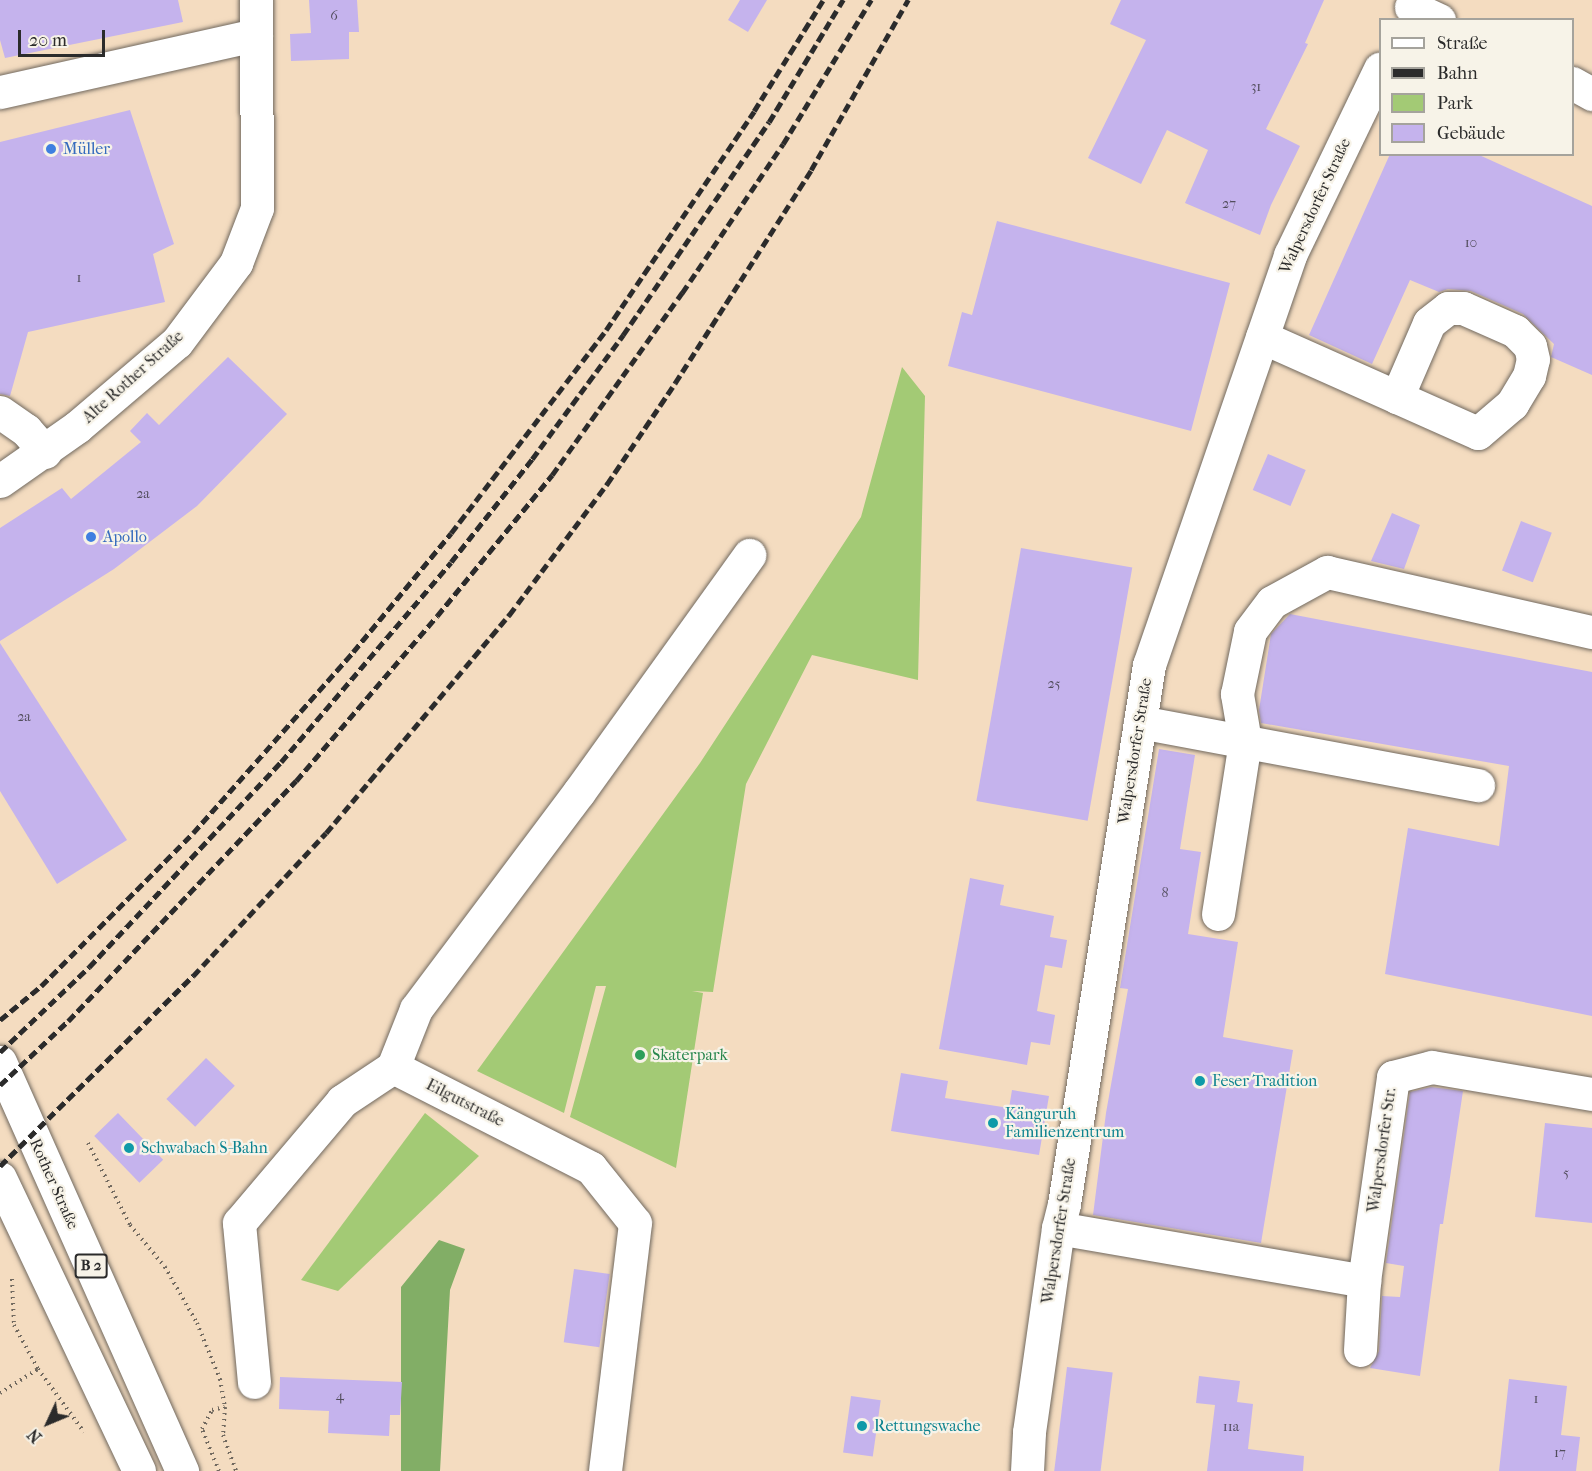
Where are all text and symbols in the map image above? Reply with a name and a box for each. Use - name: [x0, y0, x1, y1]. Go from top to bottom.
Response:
- house number: 6: [330, 8, 338, 24]
- scale bar: [21, 18, 108, 56]
- legend: [1379, 18, 1574, 156]
- text: 20 m: [29, 30, 67, 51]
- text: Straße: [1437, 33, 1487, 54]
- text: Bahn: [1437, 63, 1478, 84]
- house number: 31: [1251, 79, 1261, 95]
- text: Park: [1437, 93, 1473, 114]
- text: Gebäude: [1437, 123, 1505, 144]
- street label: Walpersdorfer Straße: [1275, 135, 1355, 277]
- place label: Müller: [63, 139, 110, 159]
- marker: Müller: [44, 142, 58, 156]
- house number: 27: [1222, 196, 1236, 212]
- house number: 10: [1465, 235, 1477, 251]
- house number: 1: [77, 270, 81, 286]
- street label: Alte Rother Straße: [79, 327, 187, 427]
- house number: 2a: [136, 486, 150, 502]
- place label: Apollo: [103, 527, 147, 547]
- marker: Apollo: [84, 530, 98, 544]
- house number: 25: [1047, 676, 1061, 692]
- street label: Walpersdorfer Straße: [1114, 677, 1156, 825]
- house number: 2a: [17, 709, 31, 725]
- house number: 8: [1161, 885, 1169, 901]
- place label: Skaterpark: [652, 1045, 728, 1065]
- marker: Skaterpark: [633, 1048, 647, 1062]
- place label: Feser Tradition: [1212, 1071, 1317, 1091]
- marker: Feser Tradition: [1193, 1074, 1207, 1088]
- street label: Eilgutstraße: [423, 1075, 507, 1131]
- street label: Walpersdorfer Str.: [1364, 1086, 1400, 1214]
- place label: Känguruh Familienzentrum: [1005, 1104, 1124, 1142]
- marker: Känguruh Familienzentrum: [986, 1116, 1000, 1130]
- street label: Rother Straße: [25, 1136, 83, 1232]
- place label: Schwabach S-Bahn: [141, 1138, 268, 1158]
- marker: Schwabach S-Bahn: [122, 1141, 136, 1155]
- street label: Walpersdorfer Straße: [1038, 1157, 1080, 1305]
- house number: 5: [1563, 1165, 1569, 1181]
- road number: B 2: [74, 1254, 107, 1278]
- house number: 4: [336, 1388, 344, 1404]
- house number: 1: [1534, 1391, 1538, 1407]
- north arrow: [18, 1393, 78, 1453]
- place label: Rettungswache: [874, 1416, 980, 1436]
- marker: Rettungswache: [855, 1419, 869, 1433]
- house number: 11a: [1223, 1419, 1239, 1435]
- text: N: [24, 1425, 46, 1447]
- house number: 17: [1554, 1445, 1566, 1461]

